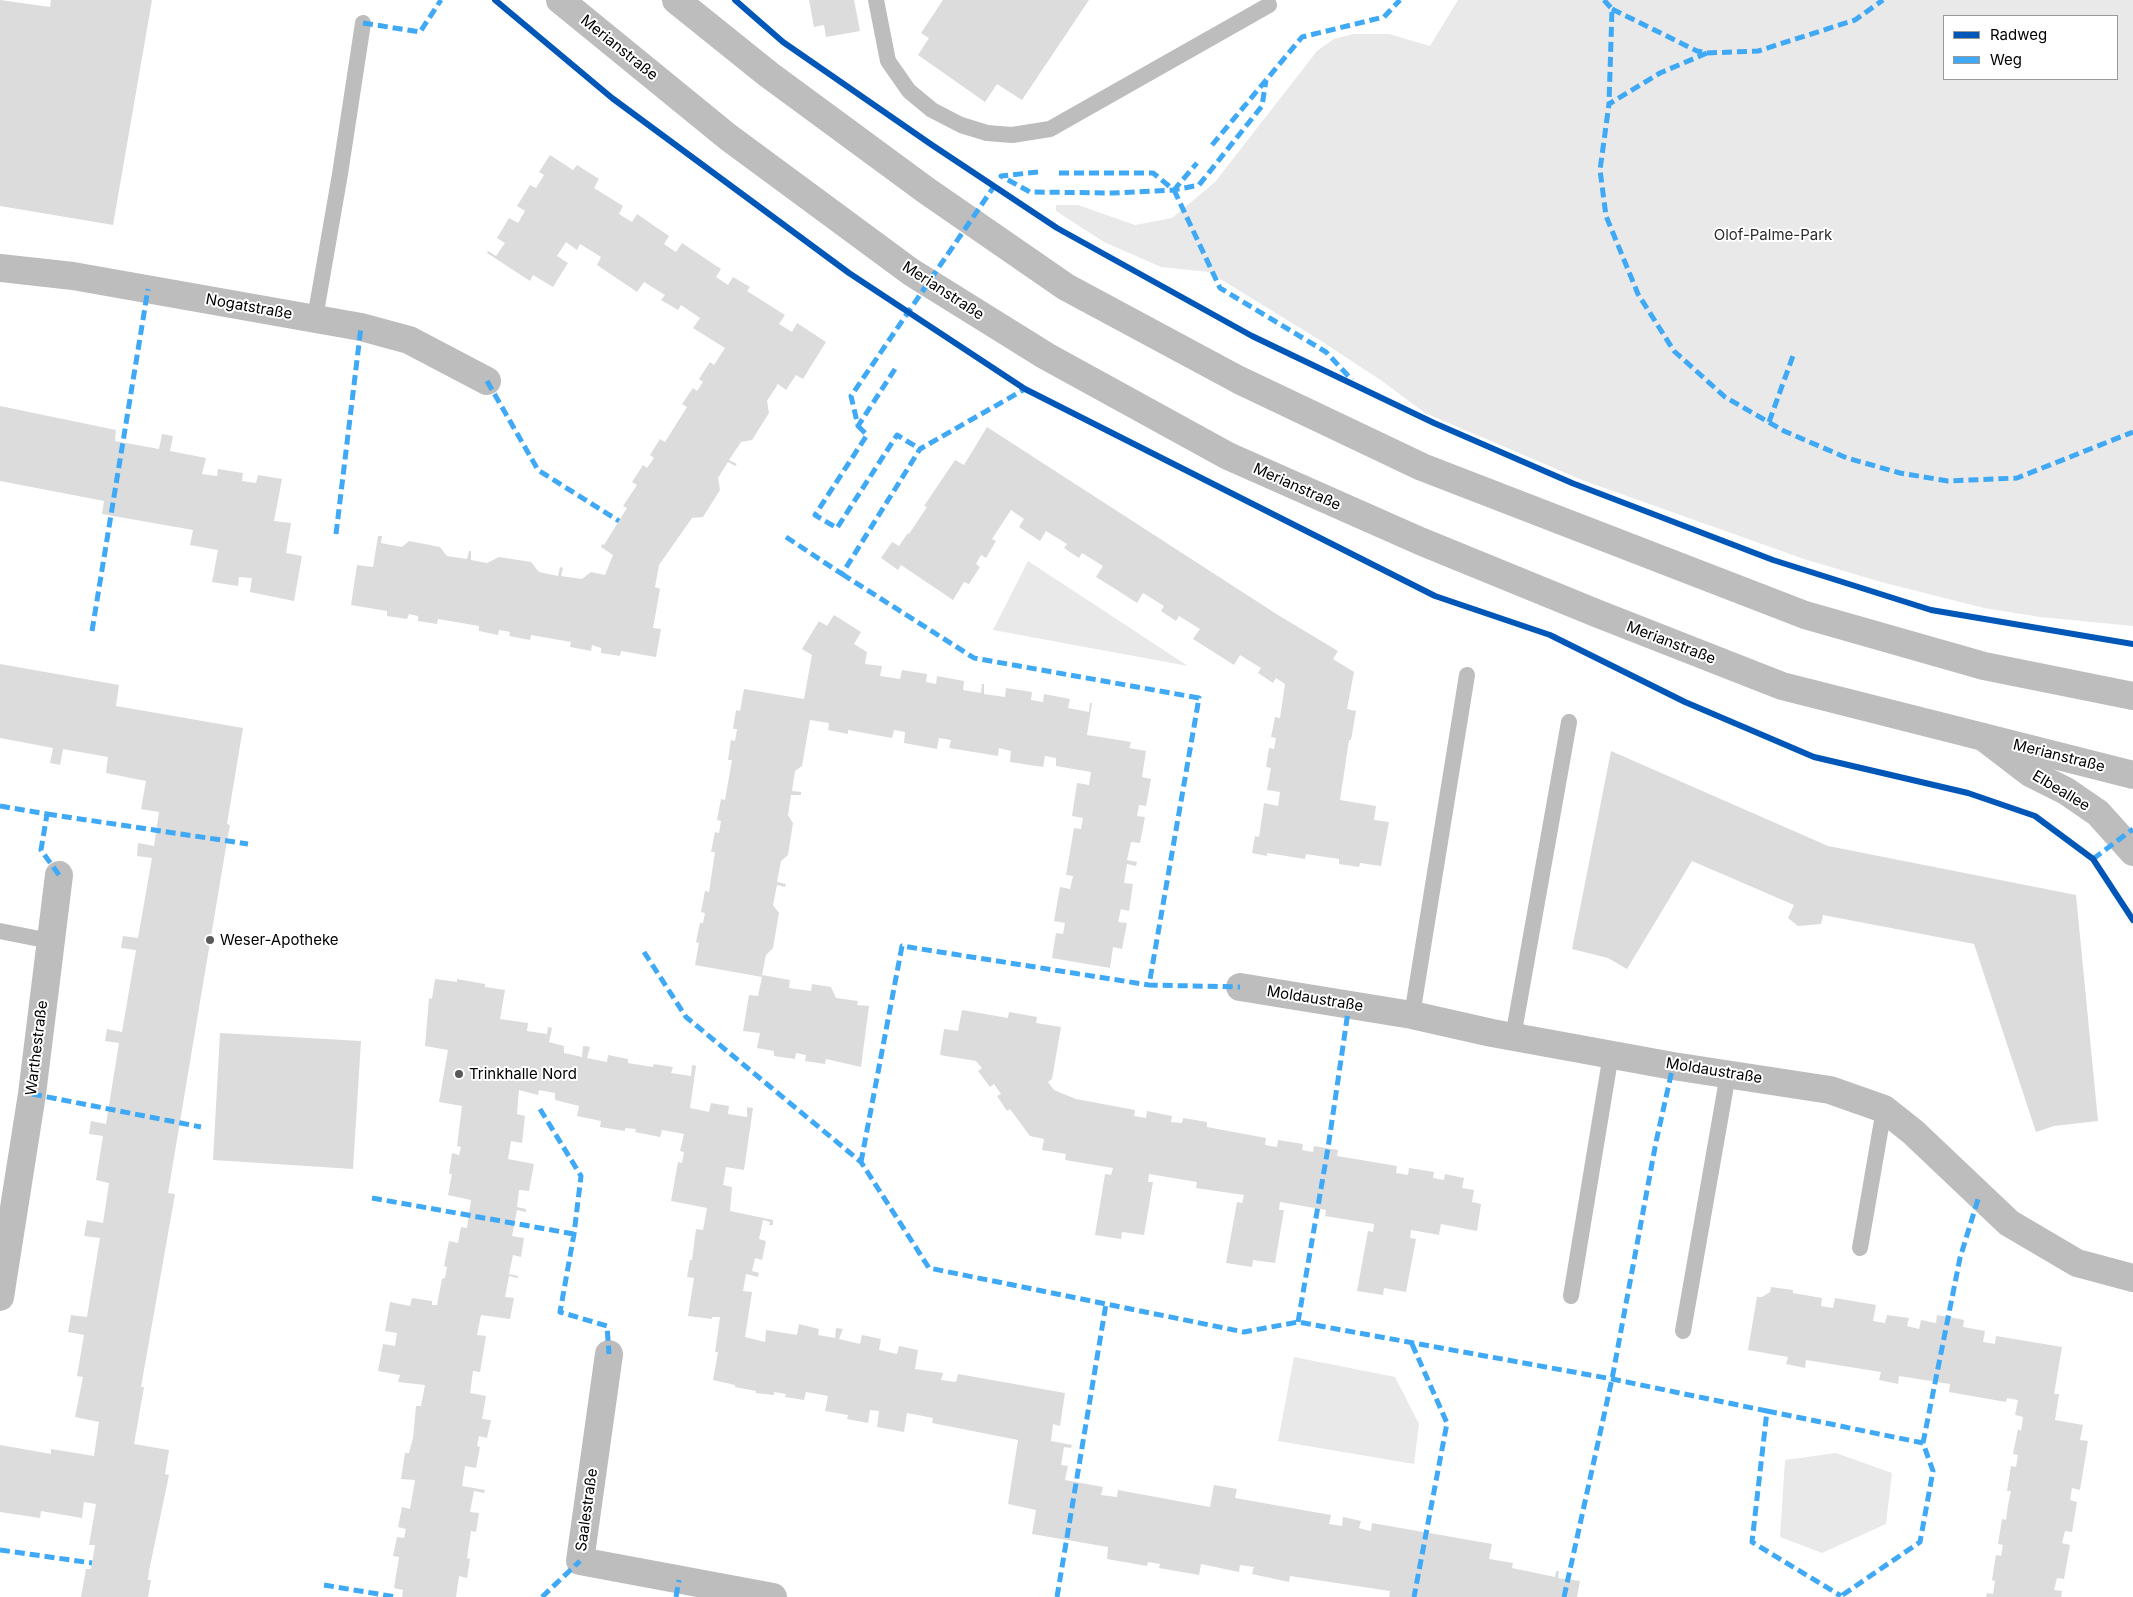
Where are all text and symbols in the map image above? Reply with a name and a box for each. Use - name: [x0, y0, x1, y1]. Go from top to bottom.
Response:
- street label: Merianstraße: [577, 11, 661, 85]
- legend: [1943, 15, 2118, 80]
- text: Radweg: [1990, 25, 2047, 44]
- text: Weg: [1990, 50, 2022, 69]
- park label: Olof-Palme-Park: [1714, 226, 1832, 244]
- street label: Merianstraße: [899, 258, 987, 324]
- street label: Nogatstraße: [204, 291, 294, 323]
- street label: Merianstraße: [1250, 460, 1344, 514]
- street label: Merianstraße: [1624, 618, 1718, 668]
- street label: Merianstraße: [2011, 736, 2107, 776]
- street label: Elbeallee: [2029, 767, 2093, 815]
- place label: Weser-Apotheke: [220, 931, 339, 949]
- marker: Weser-Apotheke: [204, 934, 216, 946]
- street label: Moldaustraße: [1265, 982, 1365, 1016]
- street label: Warthestraße: [22, 999, 52, 1097]
- street label: Moldaustraße: [1664, 1054, 1764, 1088]
- place label: Trinkhalle Nord: [469, 1065, 577, 1083]
- marker: Trinkhalle Nord: [453, 1068, 465, 1080]
- street label: Saalestraße: [572, 1467, 602, 1553]

